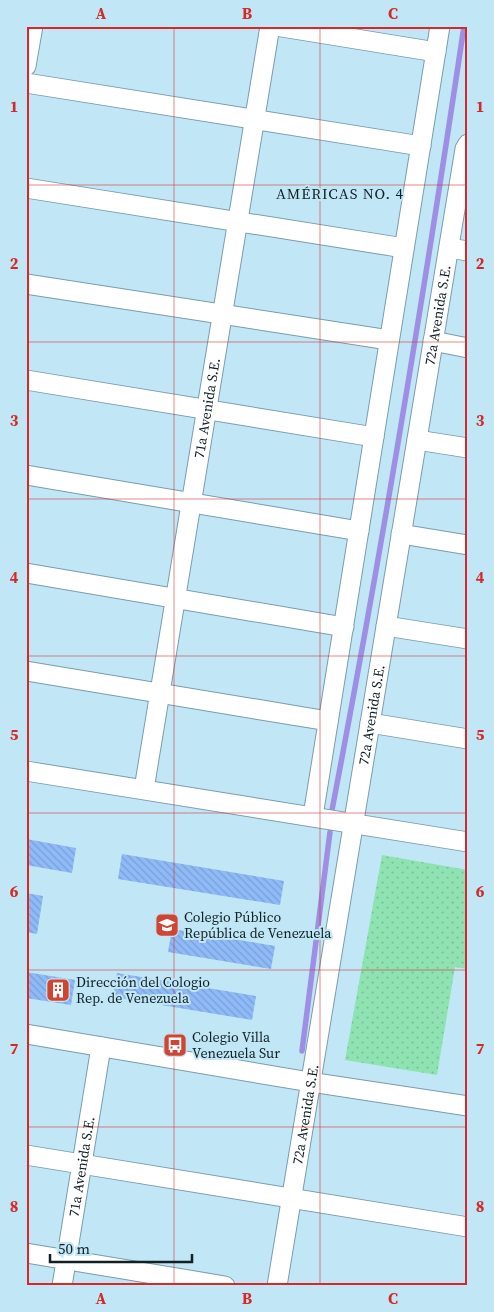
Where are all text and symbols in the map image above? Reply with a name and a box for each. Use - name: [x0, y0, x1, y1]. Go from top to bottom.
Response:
- text: A: [96, 2, 107, 24]
- text: B: [242, 2, 253, 24]
- text: C: [388, 2, 398, 24]
- text: 1: [10, 95, 18, 117]
- text: 1: [476, 95, 484, 117]
- district label: AMÉRICAS NO. 4: [276, 183, 404, 204]
- text: 2: [10, 252, 19, 274]
- text: 2: [476, 252, 485, 274]
- street label: 72a Avenida S.E.: [419, 264, 456, 367]
- street label: 71a Avenida S.E.: [189, 356, 225, 460]
- text: 3: [10, 409, 19, 431]
- text: 3: [476, 409, 485, 431]
- text: 4: [10, 566, 19, 588]
- text: 4: [476, 566, 485, 588]
- street label: 72a Avenida S.E.: [353, 663, 390, 766]
- text: 5: [10, 723, 19, 745]
- text: 5: [476, 723, 485, 745]
- text: 6: [10, 880, 19, 902]
- text: 6: [476, 880, 485, 902]
- place label: Colegio Público República de Venezuela: [184, 907, 332, 943]
- school or university icon: Colegio Público República de Venezuela: [154, 912, 180, 938]
- place label: Dirección del Cologio Rep. de Venezuela: [76, 972, 210, 1008]
- building icon: Dirección del Cologio Rep. de Venezuela: [45, 977, 71, 1003]
- place label: Colegio Villa Venezuela Sur: [192, 1027, 280, 1063]
- bus stop icon: Colegio Villa Venezuela Sur: [162, 1032, 188, 1058]
- text: 7: [10, 1037, 19, 1059]
- text: 7: [476, 1037, 485, 1059]
- street label: 72a Avenida S.E.: [287, 1063, 324, 1166]
- street label: 71a Avenida S.E.: [63, 1115, 100, 1218]
- text: 8: [10, 1195, 18, 1217]
- text: 8: [476, 1195, 484, 1217]
- scale bar: [50, 1232, 192, 1264]
- text: 50 m: [58, 1238, 90, 1259]
- text: A: [96, 1287, 107, 1309]
- text: B: [242, 1287, 253, 1309]
- text: C: [388, 1287, 398, 1309]

